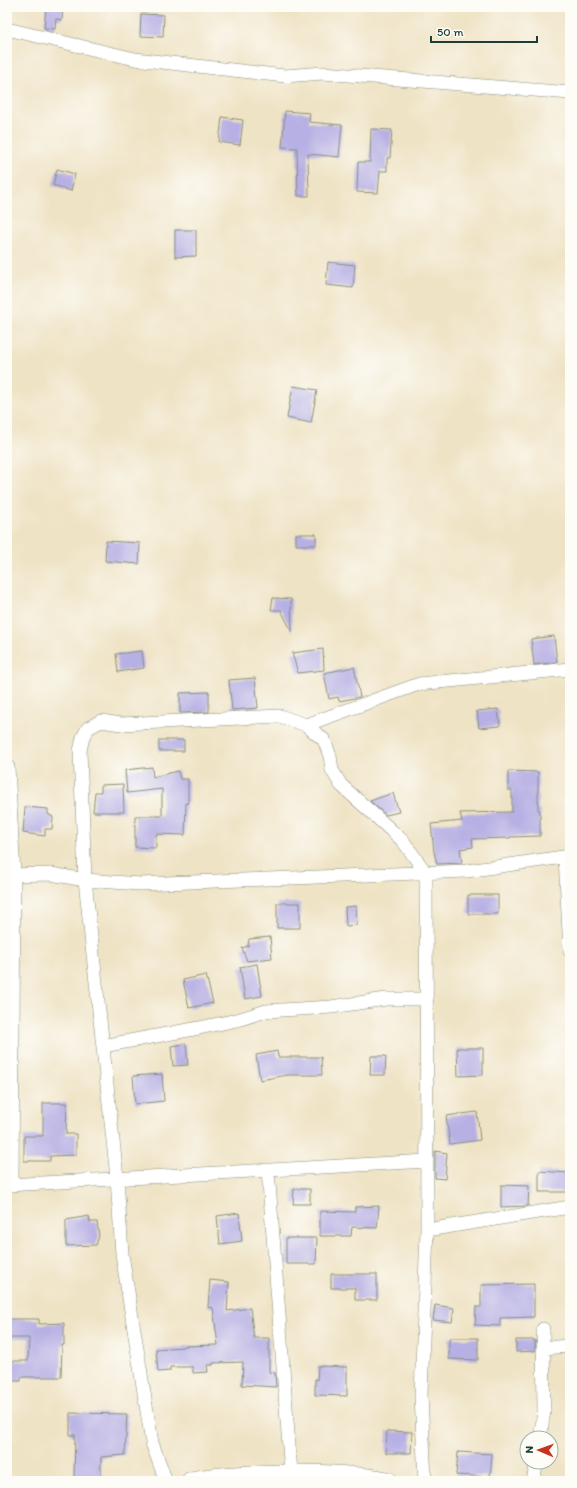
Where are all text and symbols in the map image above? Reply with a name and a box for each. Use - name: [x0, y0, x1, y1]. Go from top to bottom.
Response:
- scale bar: [431, 18, 537, 44]
- text: 50 m: [437, 25, 463, 39]
- north arrow: [519, 1430, 559, 1470]
- text: N: [523, 1446, 536, 1454]

